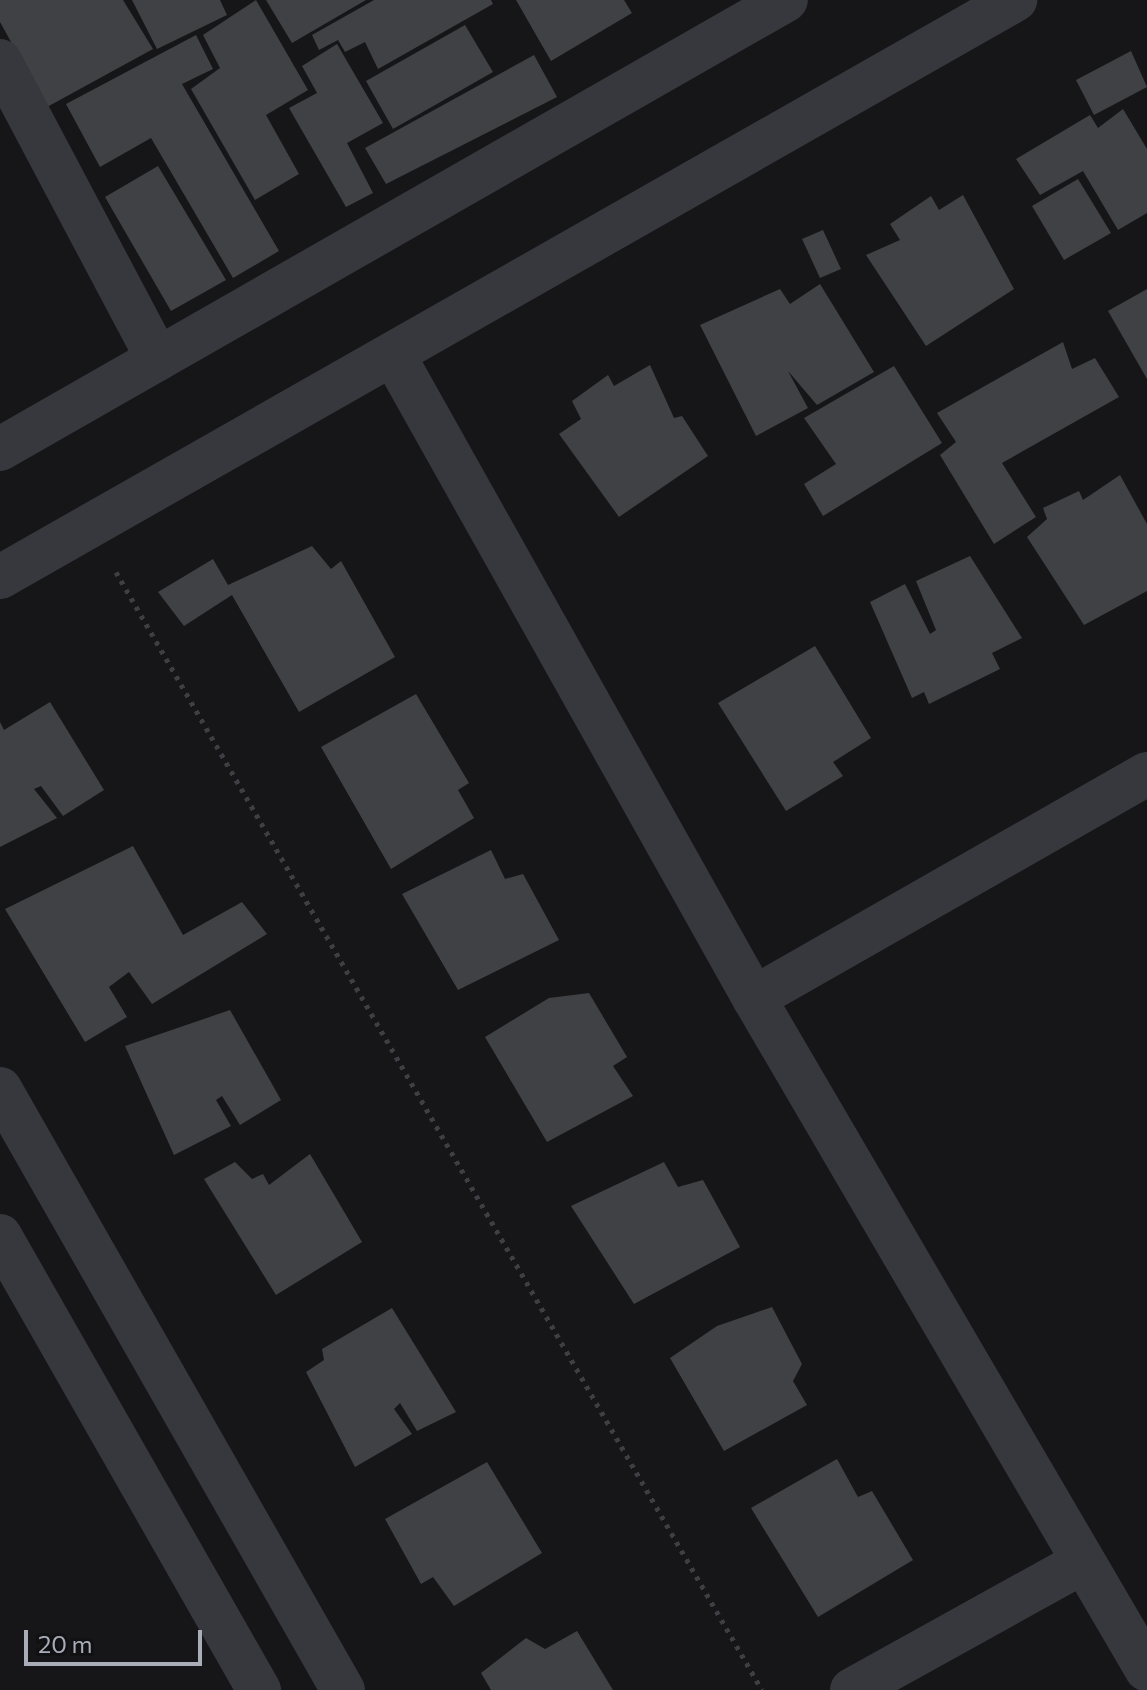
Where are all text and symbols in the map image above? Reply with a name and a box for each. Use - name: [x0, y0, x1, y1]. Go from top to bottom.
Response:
- scale bar: [28, 1614, 206, 1664]
- text: 20 m: [38, 1629, 92, 1658]

